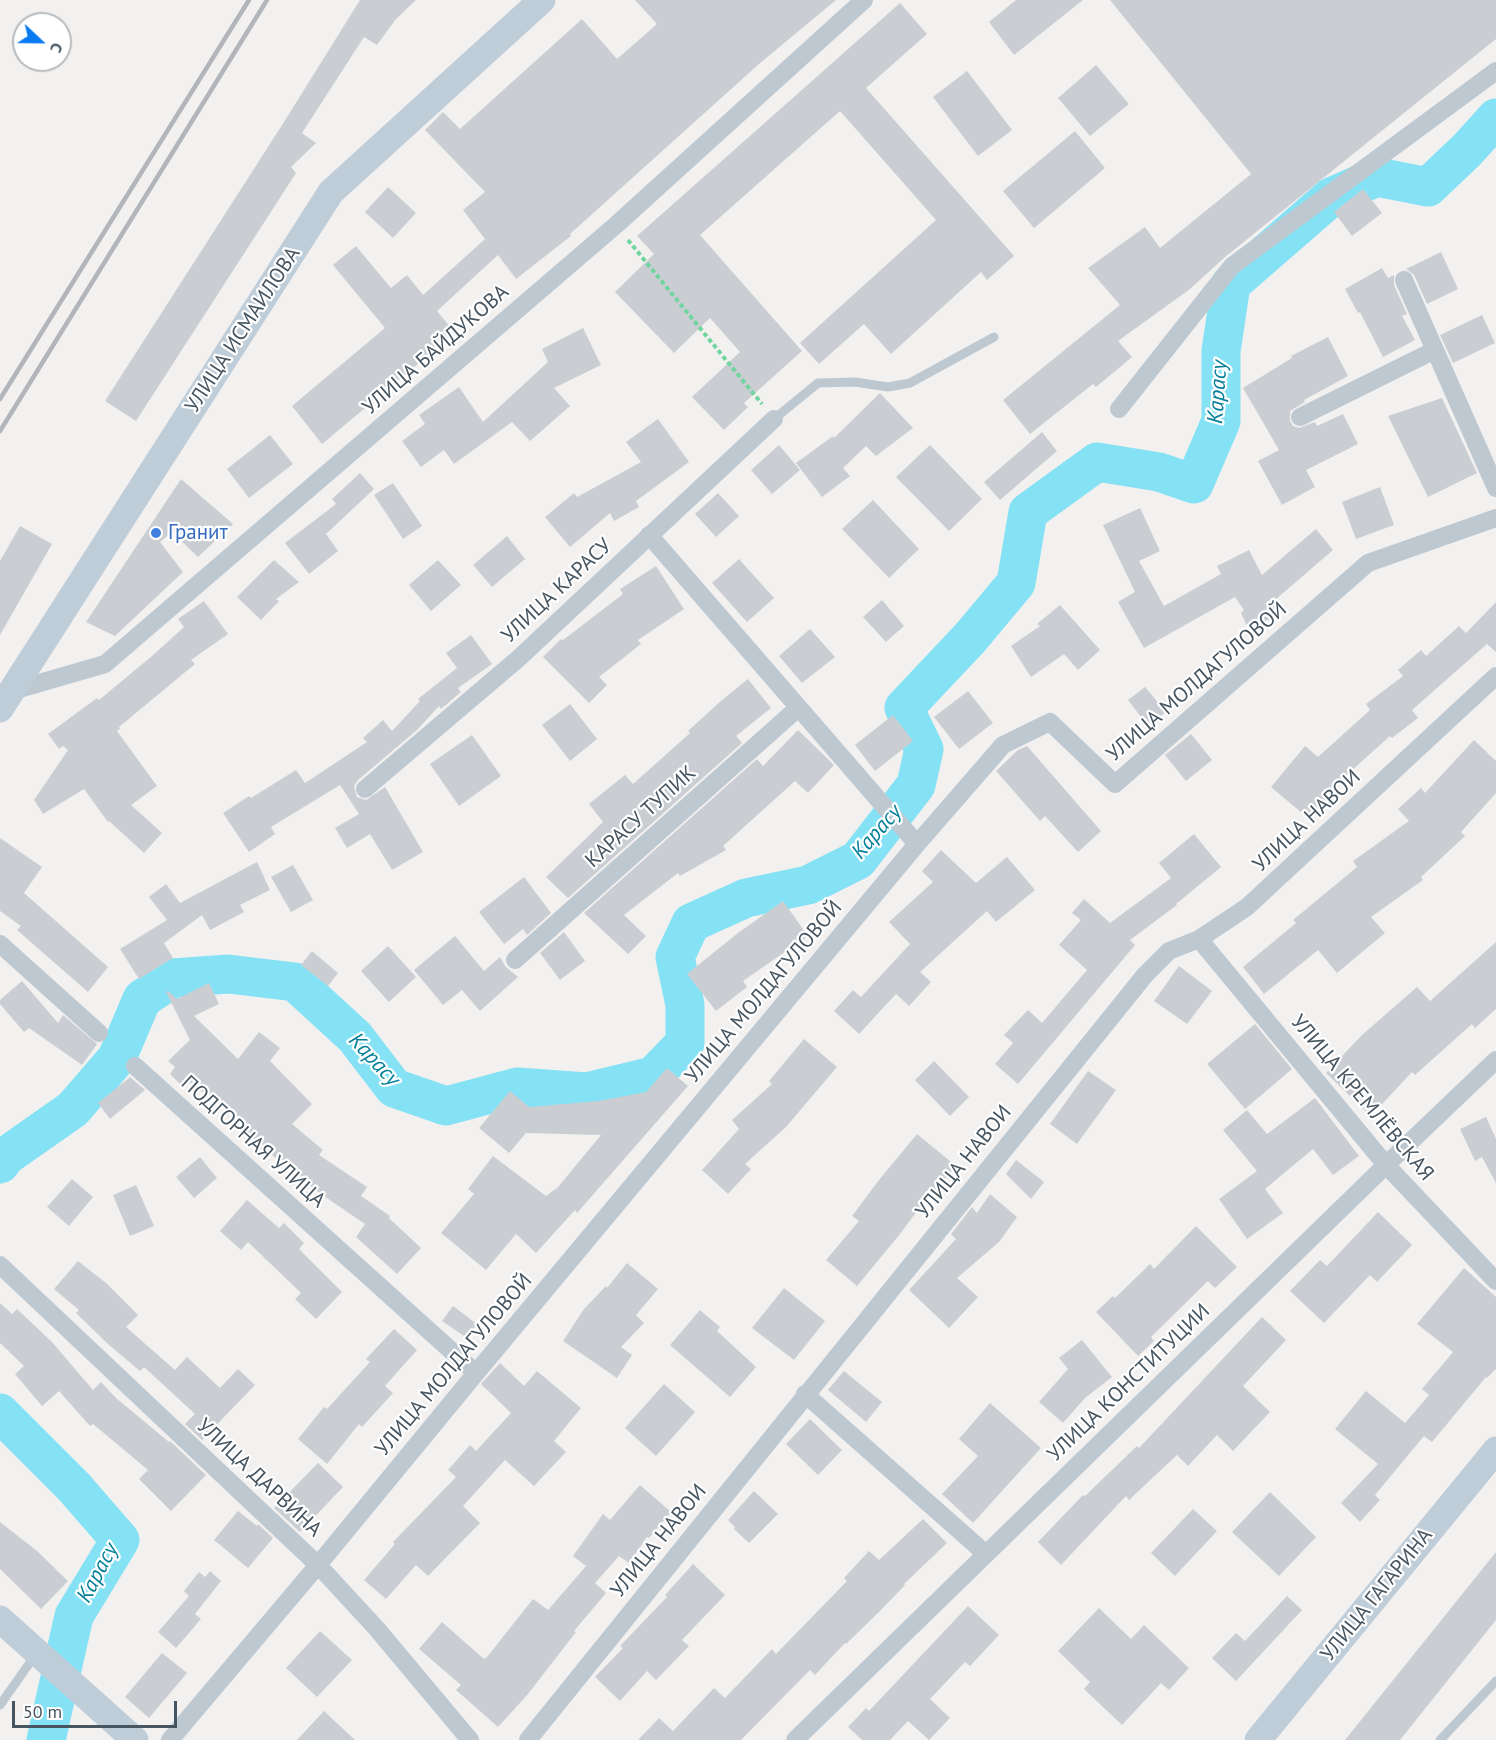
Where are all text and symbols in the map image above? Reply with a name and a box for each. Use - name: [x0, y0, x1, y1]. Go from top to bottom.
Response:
- north arrow: [12, 12, 72, 72]
- text: С: [46, 40, 68, 56]
- street label: УЛИЦА ИСМАИЛОВА: [180, 243, 306, 417]
- street label: УЛИЦА БАЙДУКОВА: [358, 280, 514, 420]
- water label: Карасу: [1203, 359, 1233, 425]
- place label: Гранит: [168, 520, 228, 546]
- marker: Гранит: [149, 526, 163, 540]
- street label: УЛИЦА КАРАСУ: [497, 534, 617, 648]
- street label: УЛИЦА МОЛДАГУЛОВОЙ: [1102, 597, 1292, 767]
- street label: КАРАСУ ТУПИК: [580, 761, 702, 873]
- street label: УЛИЦА НАВОИ: [1248, 765, 1366, 877]
- water label: Карасу: [846, 799, 908, 865]
- street label: УЛИЦА МОЛДАГУЛОВОЙ: [680, 896, 848, 1088]
- street label: УЛИЦА КРЕМЛЁВСКАЯ: [1285, 1010, 1439, 1186]
- water label: Карасу: [343, 1028, 405, 1092]
- street label: ПОДГОРНАЯ УЛИЦА: [176, 1071, 330, 1213]
- street label: УЛИЦА НАВОИ: [911, 1100, 1017, 1224]
- street label: УЛИЦА МОЛДАГУЛОВОЙ: [370, 1269, 538, 1461]
- street label: УЛИЦА КОНСТИТУЦИИ: [1043, 1299, 1215, 1467]
- street label: УЛИЦА ДАРВИНА: [191, 1414, 327, 1542]
- street label: УЛИЦА НАВОИ: [606, 1479, 712, 1603]
- street label: УЛИЦА ГАГАРИНА: [1316, 1524, 1438, 1666]
- water label: Карасу: [71, 1539, 125, 1607]
- scale bar: [15, 1689, 180, 1727]
- text: 50 m: [23, 1700, 62, 1723]

